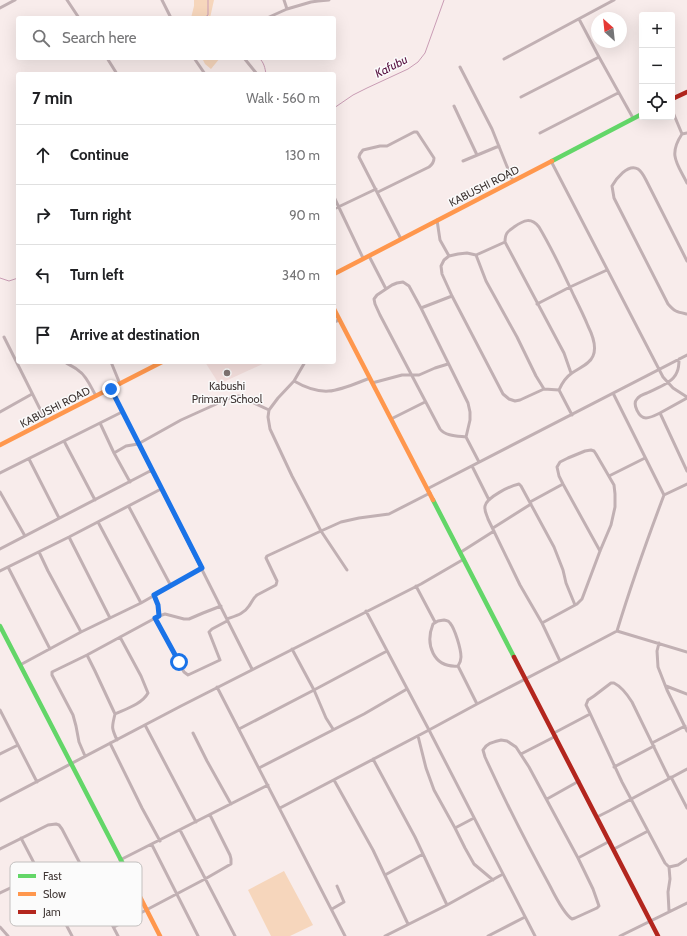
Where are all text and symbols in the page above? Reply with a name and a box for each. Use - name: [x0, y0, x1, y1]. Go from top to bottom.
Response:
- north arrow: [591, 12, 627, 48]
- map controls: [639, 12, 675, 120]
- button: +: [639, 12, 675, 48]
- search box: [16, 16, 336, 60]
- icon: search: [30, 27, 52, 49]
- text: Search here: [62, 29, 137, 47]
- button: −: [639, 48, 675, 84]
- water label: Kafubu: [372, 51, 410, 81]
- button: locate: [639, 84, 675, 120]
- text: 7 min: [32, 88, 73, 108]
- text: Walk · 560 m: [246, 90, 320, 106]
- icon: ahead: [32, 144, 54, 166]
- text: Continue: [70, 146, 129, 164]
- text: 130 m: [285, 147, 320, 163]
- street label: KABUSHI ROAD: [447, 162, 521, 210]
- icon: right: [32, 204, 54, 226]
- text: Turn right: [70, 206, 131, 224]
- text: 90 m: [289, 207, 320, 223]
- icon: left: [32, 264, 54, 286]
- text: Turn left: [70, 266, 124, 284]
- text: 340 m: [282, 267, 320, 283]
- icon: arrive: [32, 324, 54, 346]
- text: Arrive at destination: [70, 326, 200, 344]
- marker: Kabushi Primary School: [222, 368, 232, 378]
- place label: Kabushi Primary School: [192, 379, 263, 406]
- route end: [102, 380, 120, 398]
- street label: KABUSHI ROAD: [18, 383, 92, 431]
- route start: [170, 653, 188, 671]
- legend: [10, 862, 142, 926]
- text: Fast: [43, 869, 62, 883]
- text: Slow: [43, 887, 66, 901]
- text: Jam: [42, 905, 61, 919]

